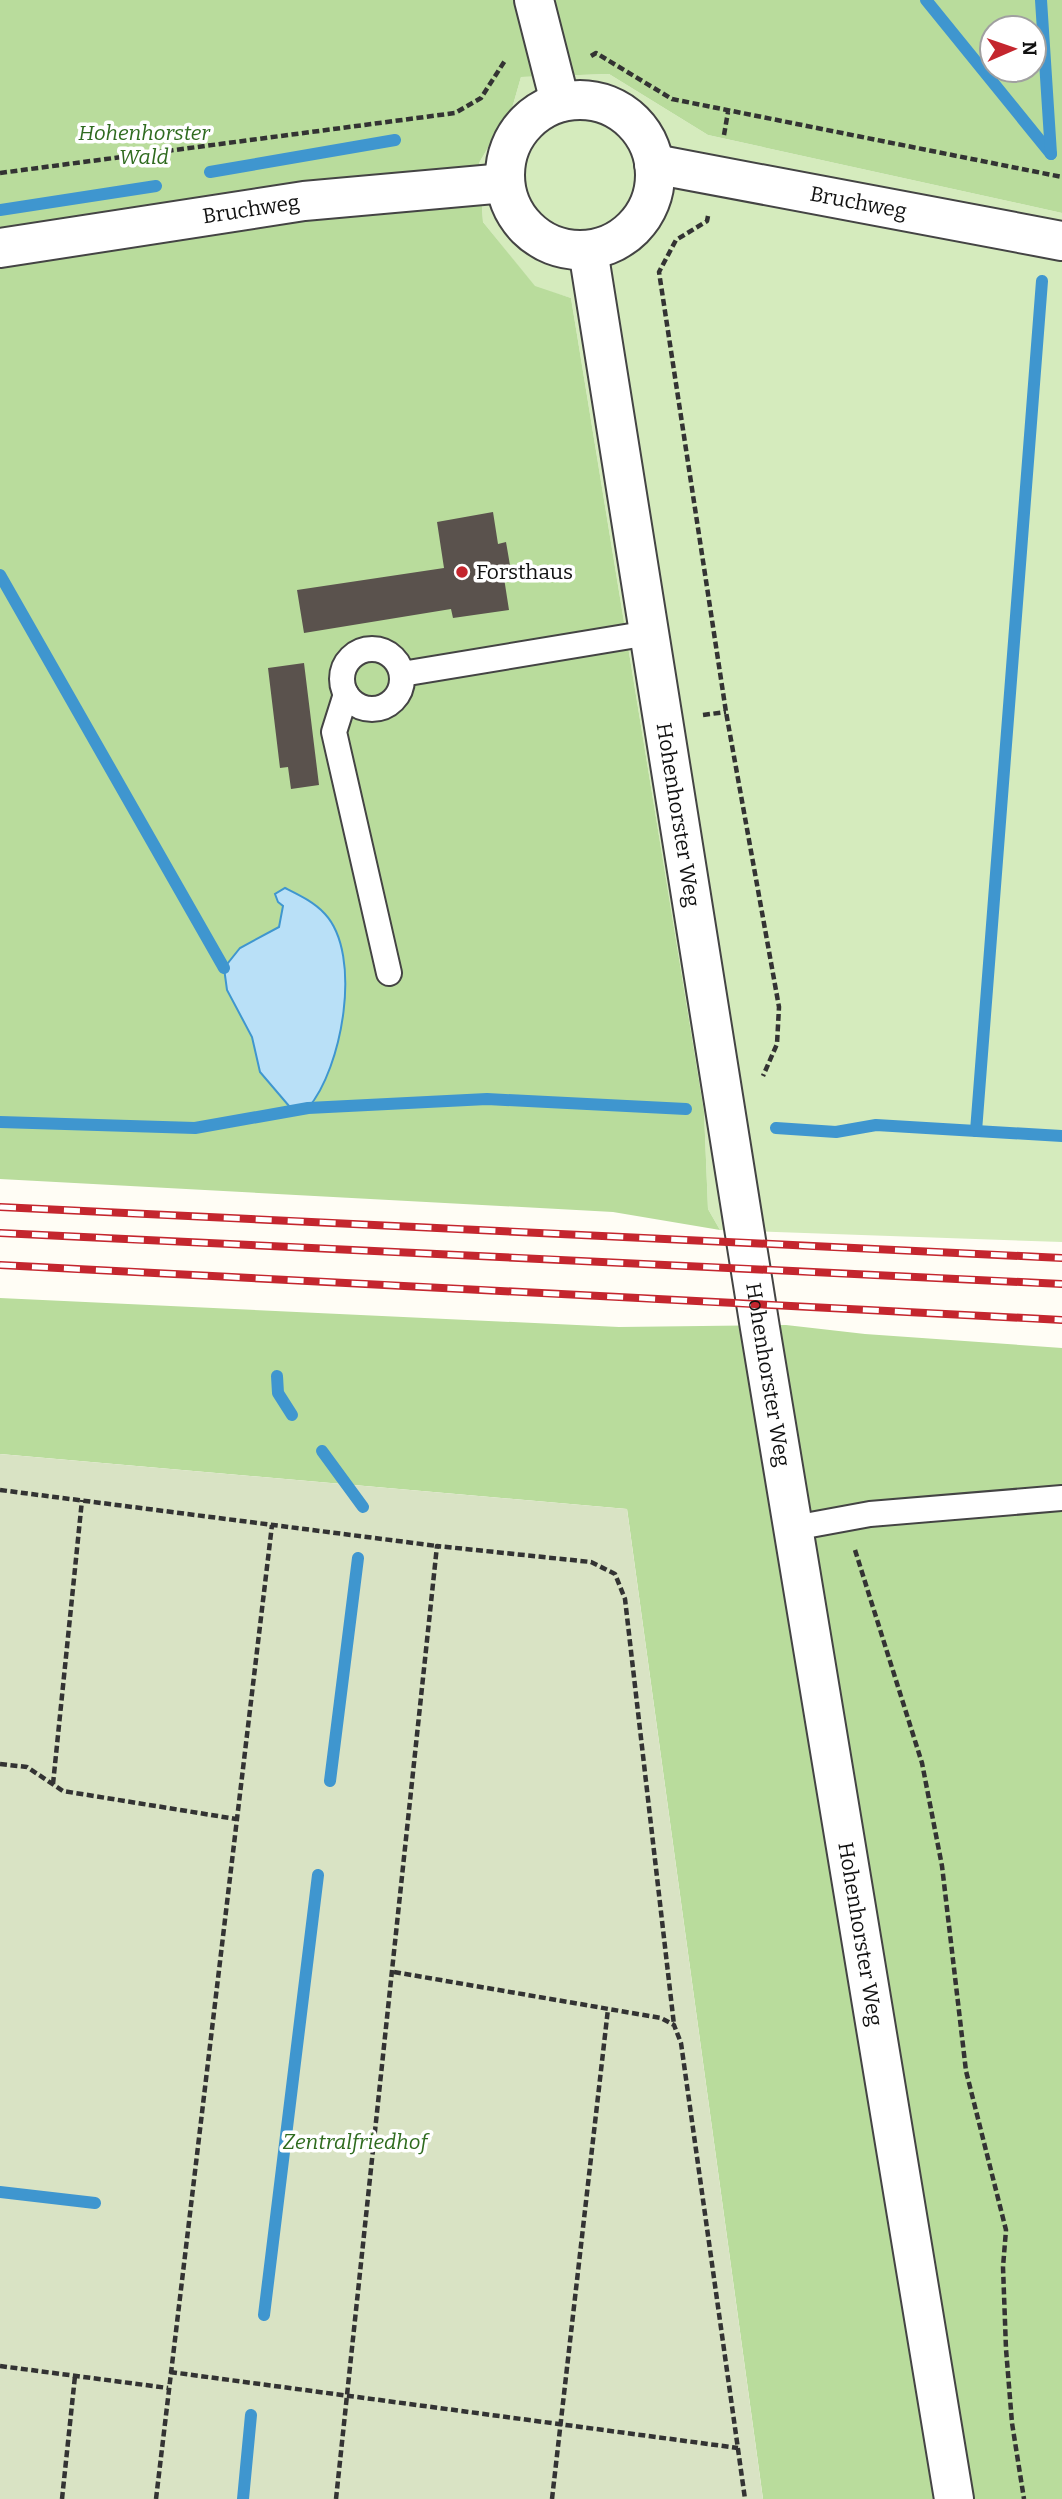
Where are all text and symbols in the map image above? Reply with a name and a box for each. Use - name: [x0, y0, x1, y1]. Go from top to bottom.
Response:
- north arrow: [978, 14, 1048, 84]
- text: N: [1018, 41, 1041, 56]
- park label: Hohenhorster Wald: [78, 120, 211, 170]
- street label: Bruchweg: [808, 181, 909, 224]
- street label: Bruchweg: [201, 189, 302, 230]
- place label: Forsthaus: [476, 559, 573, 585]
- marker: Forsthaus: [454, 564, 470, 580]
- street label: Hohenhorster Weg: [651, 721, 706, 909]
- street label: Hohenhorster Weg: [740, 1281, 796, 1469]
- street label: Hohenhorster Weg: [832, 1840, 888, 2028]
- park label: Zentralfriedhof: [283, 2129, 430, 2155]

